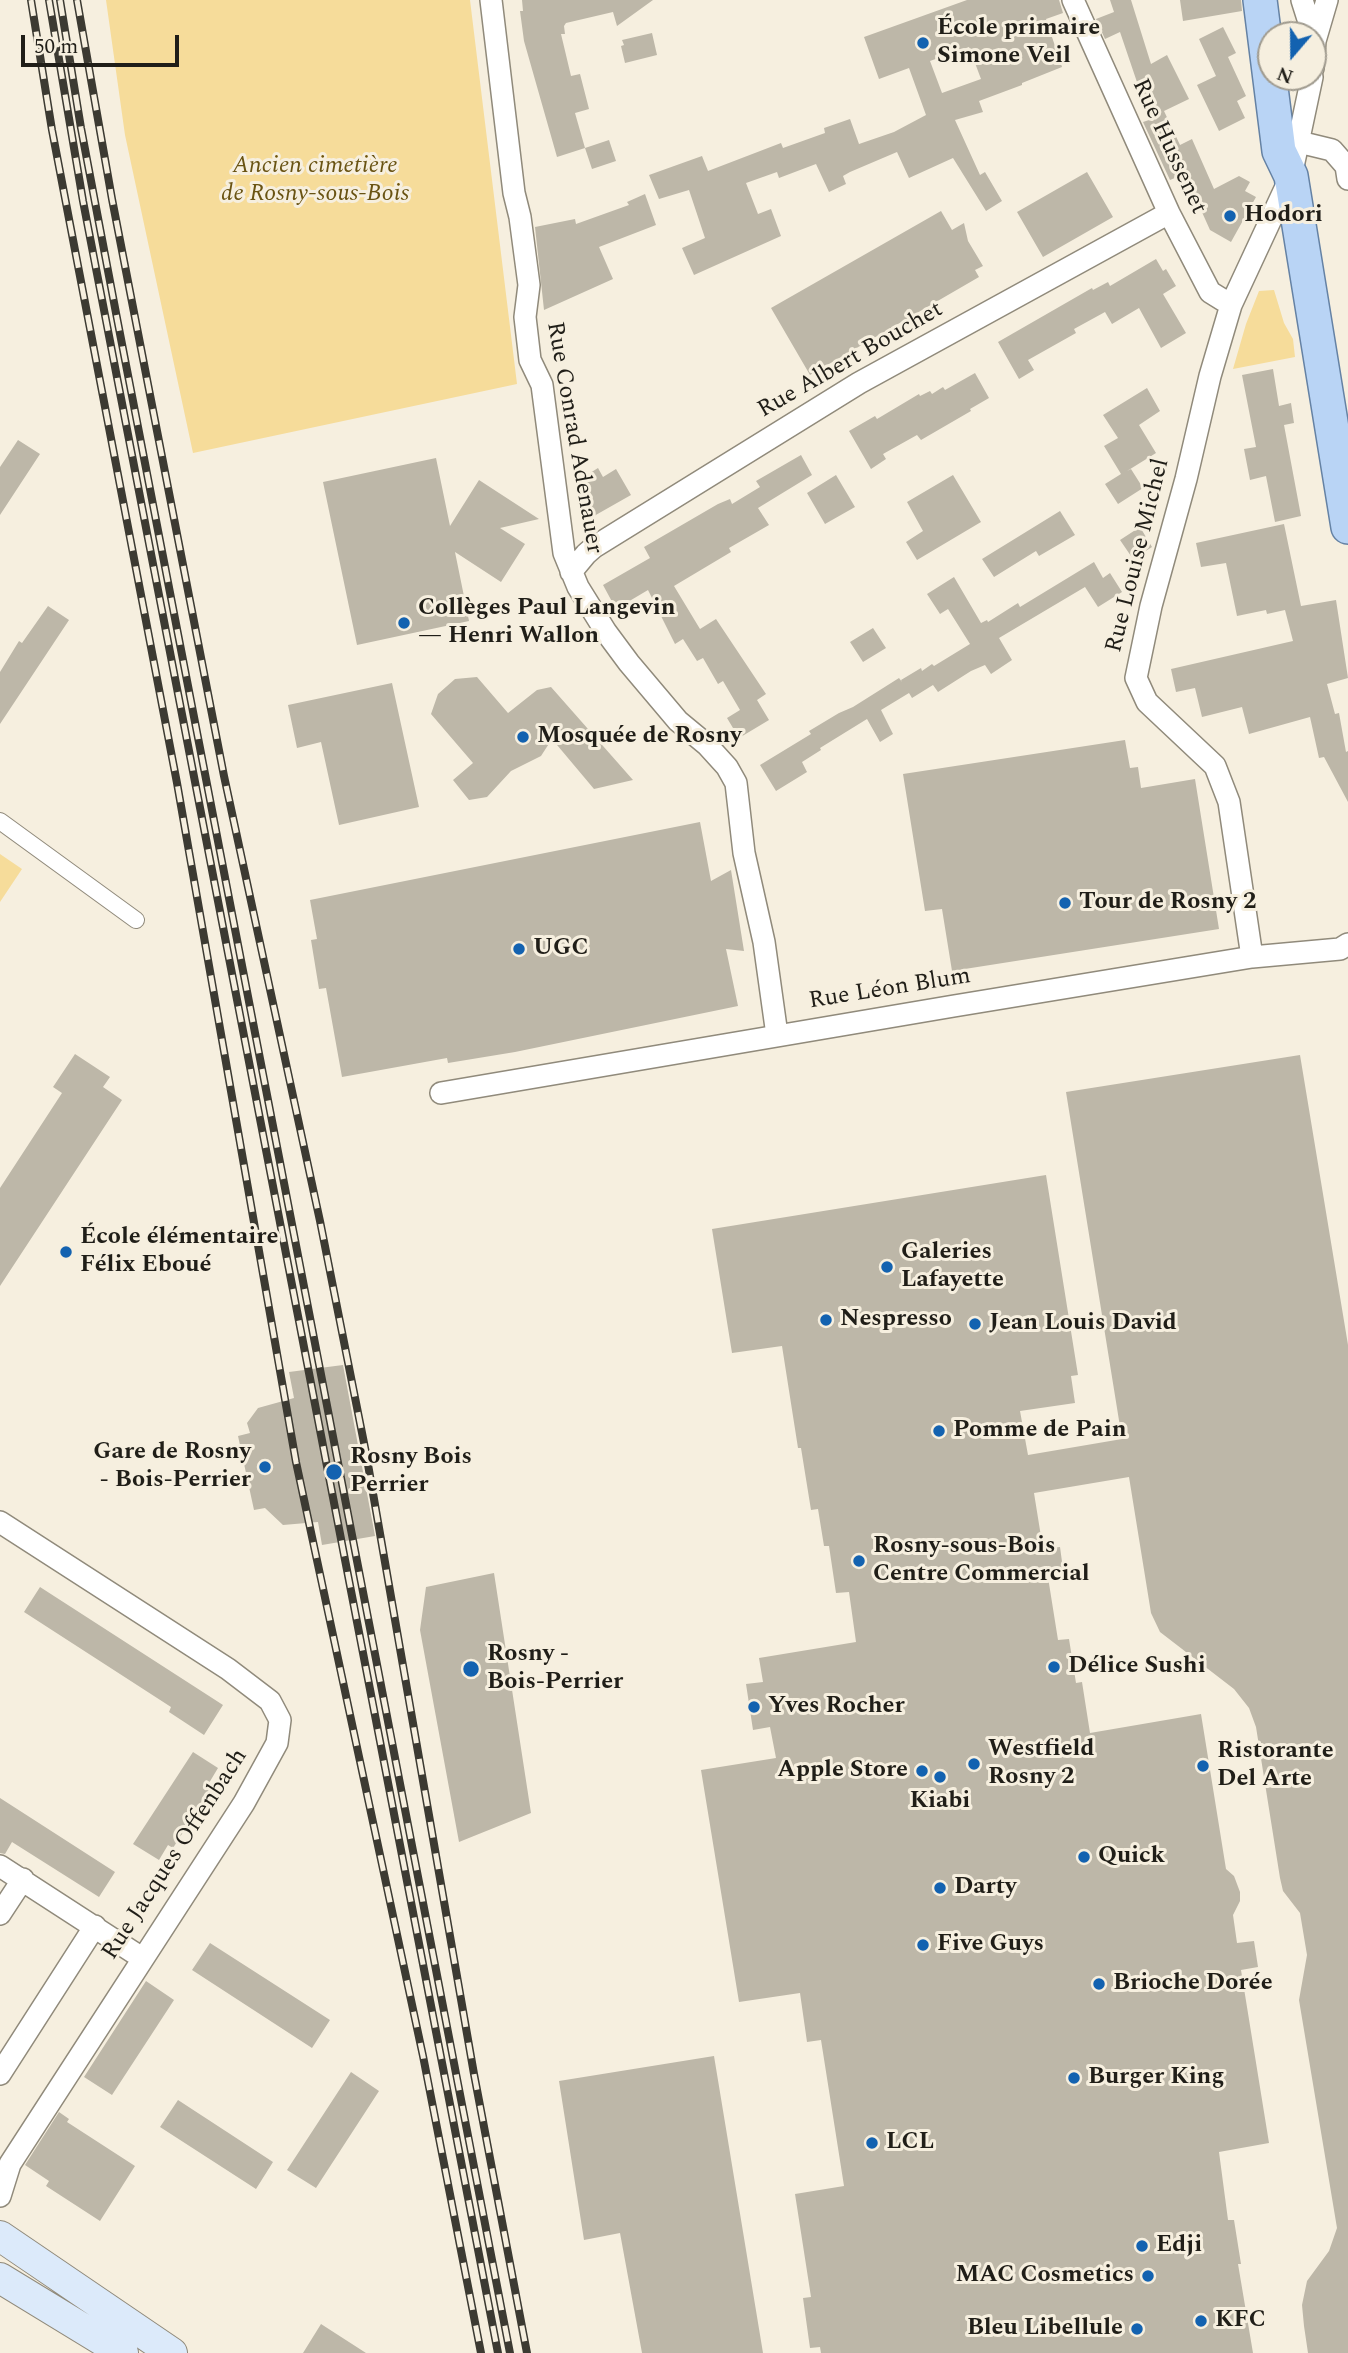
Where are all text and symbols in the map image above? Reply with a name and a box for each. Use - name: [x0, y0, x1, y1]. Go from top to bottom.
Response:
- place label: École primaire Simone Veil: [937, 15, 1100, 71]
- scale bar: [24, 21, 182, 65]
- north arrow: [1257, 21, 1327, 91]
- text: 50 m: [34, 31, 78, 63]
- marker: École primaire Simone Veil: [915, 35, 931, 51]
- text: N: [1273, 58, 1298, 91]
- street label: Rue Hussenet: [1124, 75, 1212, 219]
- park label: Ancien cimetière de Rosny-sous-Bois: [221, 153, 409, 209]
- place label: Hodori: [1244, 202, 1323, 230]
- marker: Hodori: [1222, 208, 1238, 224]
- street label: Rue Albert Bouchet: [753, 296, 949, 426]
- street label: Rue Conrad Adenauer: [538, 320, 608, 556]
- street label: Rue Louise Michel: [1101, 456, 1177, 656]
- place label: Collèges Paul Langevin — Henri Wallon: [418, 595, 675, 651]
- marker: Collèges Paul Langevin — Henri Wallon: [396, 615, 412, 631]
- place label: Mosquée de Rosny: [537, 723, 742, 751]
- marker: Mosquée de Rosny: [515, 729, 531, 745]
- place label: Tour de Rosny 2: [1079, 889, 1256, 917]
- marker: Tour de Rosny 2: [1057, 895, 1073, 911]
- place label: UGC: [533, 935, 589, 963]
- marker: UGC: [511, 941, 527, 957]
- street label: Rue Léon Blum: [807, 963, 973, 1017]
- place label: École élémentaire Félix Eboué: [80, 1224, 278, 1280]
- place label: Galeries Lafayette: [901, 1239, 1004, 1295]
- marker: École élémentaire Félix Eboué: [58, 1244, 74, 1260]
- marker: Galeries Lafayette: [879, 1259, 895, 1275]
- place label: Nespresso: [840, 1306, 952, 1334]
- place label: Jean Louis David: [989, 1310, 1177, 1338]
- marker: Nespresso: [818, 1312, 834, 1328]
- marker: Jean Louis David: [967, 1316, 983, 1332]
- place label: Pomme de Pain: [953, 1417, 1127, 1445]
- marker: Pomme de Pain: [931, 1423, 947, 1439]
- place label: Gare de Rosny - Bois-Perrier: [93, 1439, 251, 1495]
- place label: Rosny Bois Perrier: [350, 1444, 472, 1500]
- marker: Gare de Rosny - Bois-Perrier: [257, 1459, 273, 1475]
- marker: Rosny Bois Perrier: [324, 1462, 344, 1482]
- place label: Rosny-sous-Bois Centre Commercial: [873, 1533, 1090, 1589]
- marker: Rosny-sous-Bois Centre Commercial: [851, 1553, 867, 1569]
- place label: Rosny - Bois-Perrier: [487, 1641, 623, 1697]
- place label: Délice Sushi: [1068, 1653, 1206, 1681]
- marker: Rosny - Bois-Perrier: [461, 1659, 481, 1679]
- marker: Délice Sushi: [1046, 1659, 1062, 1675]
- place label: Yves Rocher: [768, 1693, 905, 1721]
- marker: Yves Rocher: [746, 1699, 762, 1715]
- place label: Westfield Rosny 2: [988, 1736, 1094, 1792]
- place label: Ristorante Del Arte: [1217, 1738, 1334, 1794]
- street label: Rue Jacques Offenbach: [97, 1744, 255, 1966]
- marker: Westfield Rosny 2: [966, 1756, 982, 1772]
- place label: Apple Store: [777, 1757, 908, 1785]
- marker: Ristorante Del Arte: [1195, 1758, 1211, 1774]
- marker: Apple Store: [914, 1763, 930, 1779]
- marker: Kiabi: [932, 1769, 948, 1785]
- place label: Kiabi: [910, 1788, 970, 1816]
- place label: Quick: [1098, 1843, 1165, 1871]
- marker: Quick: [1076, 1849, 1092, 1865]
- place label: Darty: [954, 1874, 1016, 1902]
- marker: Darty: [932, 1880, 948, 1896]
- place label: Five Guys: [937, 1931, 1044, 1959]
- marker: Five Guys: [915, 1937, 931, 1953]
- place label: Brioche Dorée: [1113, 1970, 1273, 1998]
- marker: Brioche Dorée: [1091, 1976, 1107, 1992]
- place label: Burger King: [1088, 2064, 1224, 2092]
- marker: Burger King: [1066, 2070, 1082, 2086]
- place label: LCL: [886, 2129, 934, 2157]
- marker: LCL: [864, 2135, 880, 2151]
- place label: Edji: [1156, 2232, 1202, 2260]
- marker: Edji: [1134, 2238, 1150, 2254]
- place label: MAC Cosmetics: [955, 2262, 1134, 2290]
- marker: MAC Cosmetics: [1140, 2268, 1156, 2284]
- place label: KFC: [1215, 2307, 1266, 2335]
- marker: KFC: [1193, 2313, 1209, 2329]
- place label: Bleu Libellule: [967, 2315, 1123, 2343]
- marker: Bleu Libellule: [1129, 2321, 1145, 2337]

